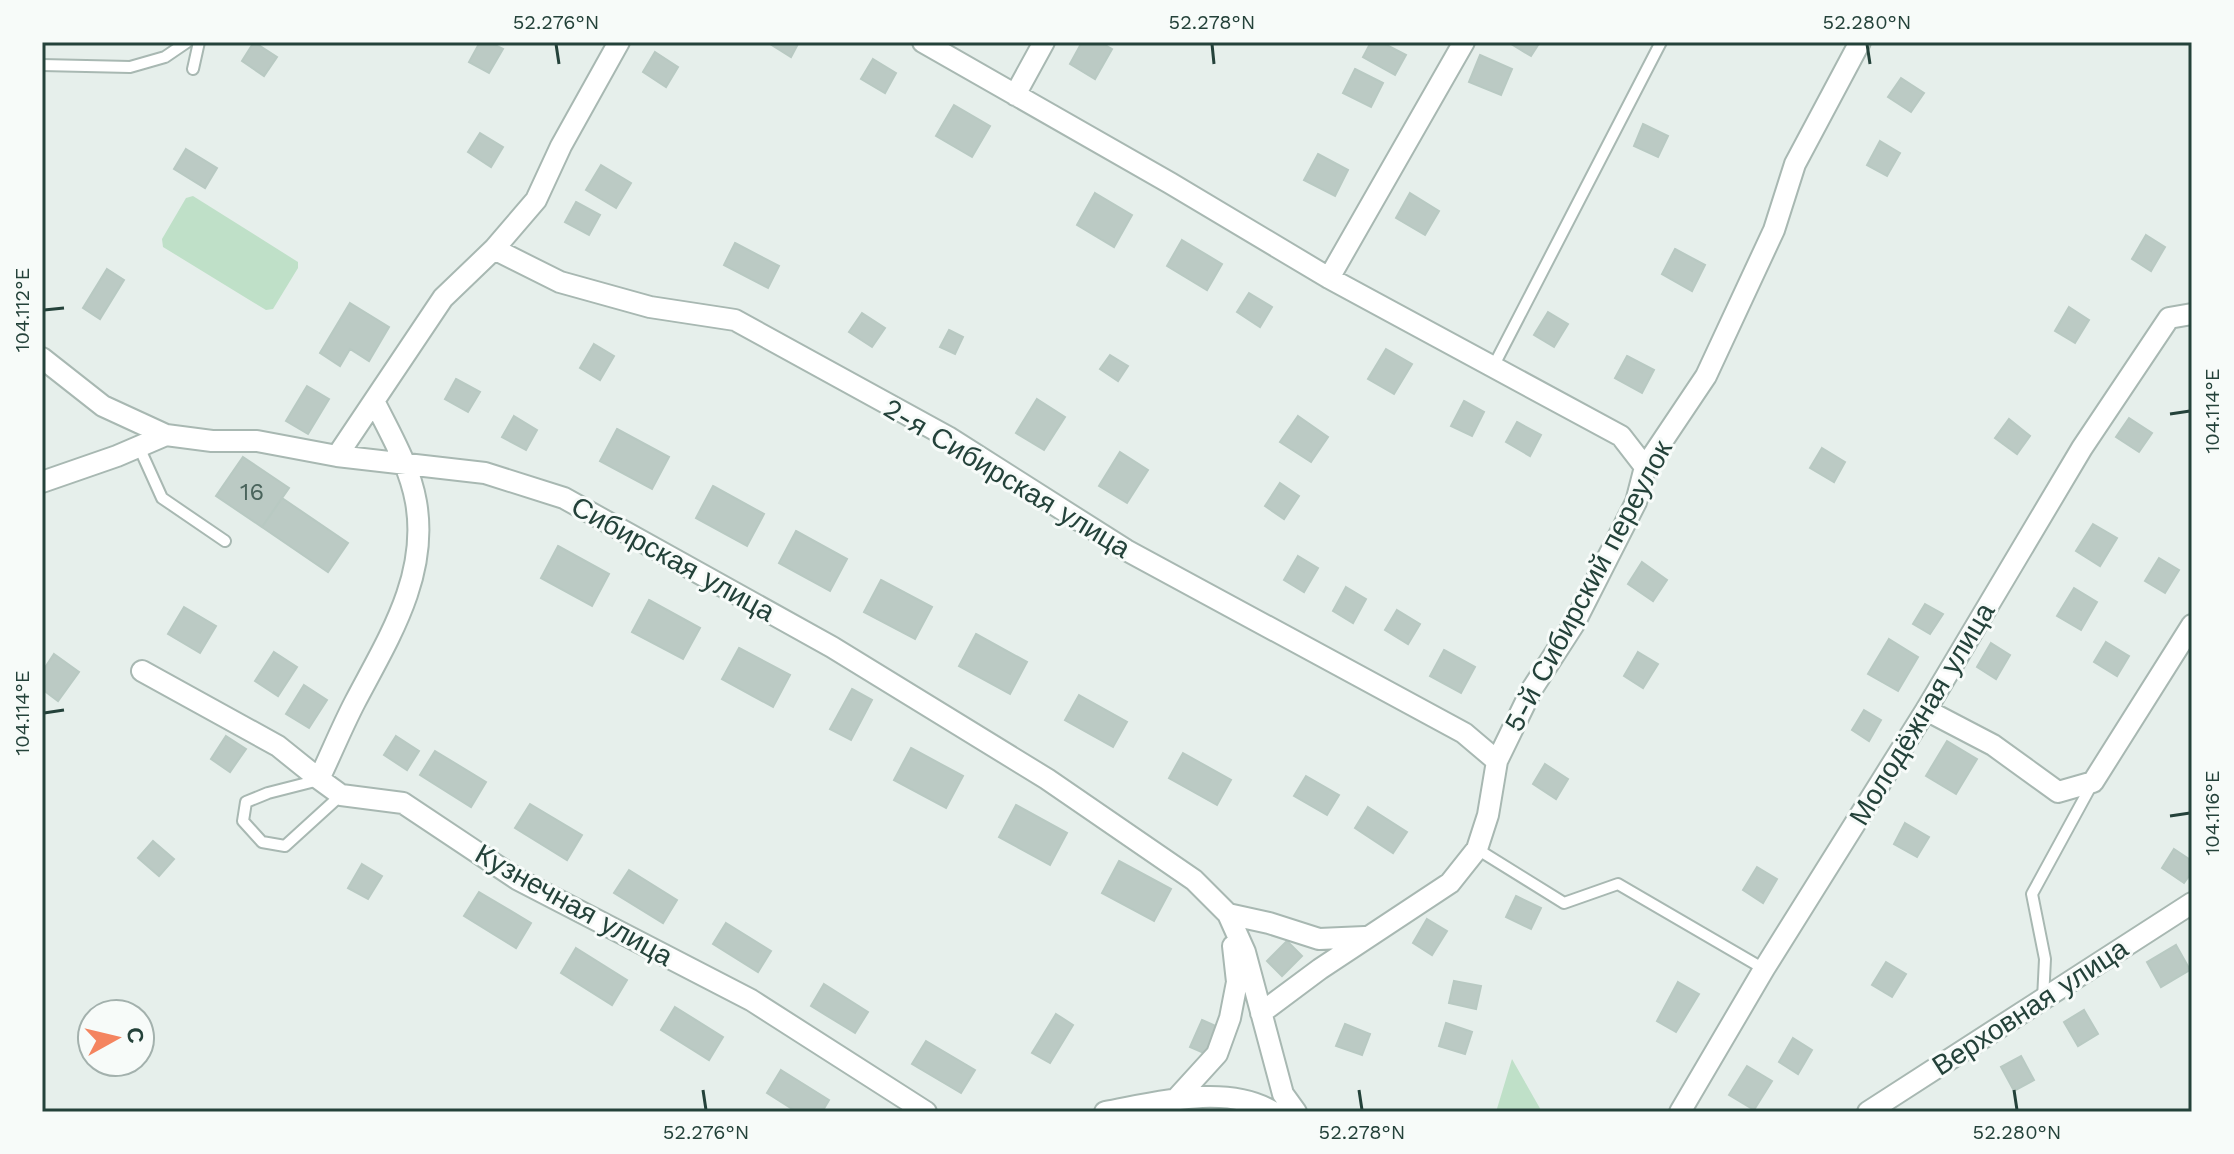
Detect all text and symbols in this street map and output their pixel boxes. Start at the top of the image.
text: 52.276°N [513,10,599,34]
text: 52.278°N [1169,10,1255,34]
text: 52.280°N [1823,10,1911,34]
text: 104.112°E [10,268,34,352]
text: 104.114°E [2200,369,2224,453]
street label: 2-я Сибирская улица [878,391,1137,565]
street label: 5-й Сибирский переулок [1497,434,1679,737]
house number: 16 [240,478,264,506]
street label: Сибирская улица [566,489,781,629]
street label: Молодёжная улица [1843,596,2002,831]
text: 104.114°E [10,671,34,755]
text: 104.116°E [2200,771,2224,855]
street label: Кузнечная улица [470,837,679,973]
street label: Верховная улица [1926,931,2134,1082]
north arrow [76,998,156,1078]
text: С [122,1026,149,1045]
text: 52.276°N [663,1120,749,1144]
text: 52.278°N [1319,1120,1405,1144]
text: 52.280°N [1973,1120,2061,1144]

